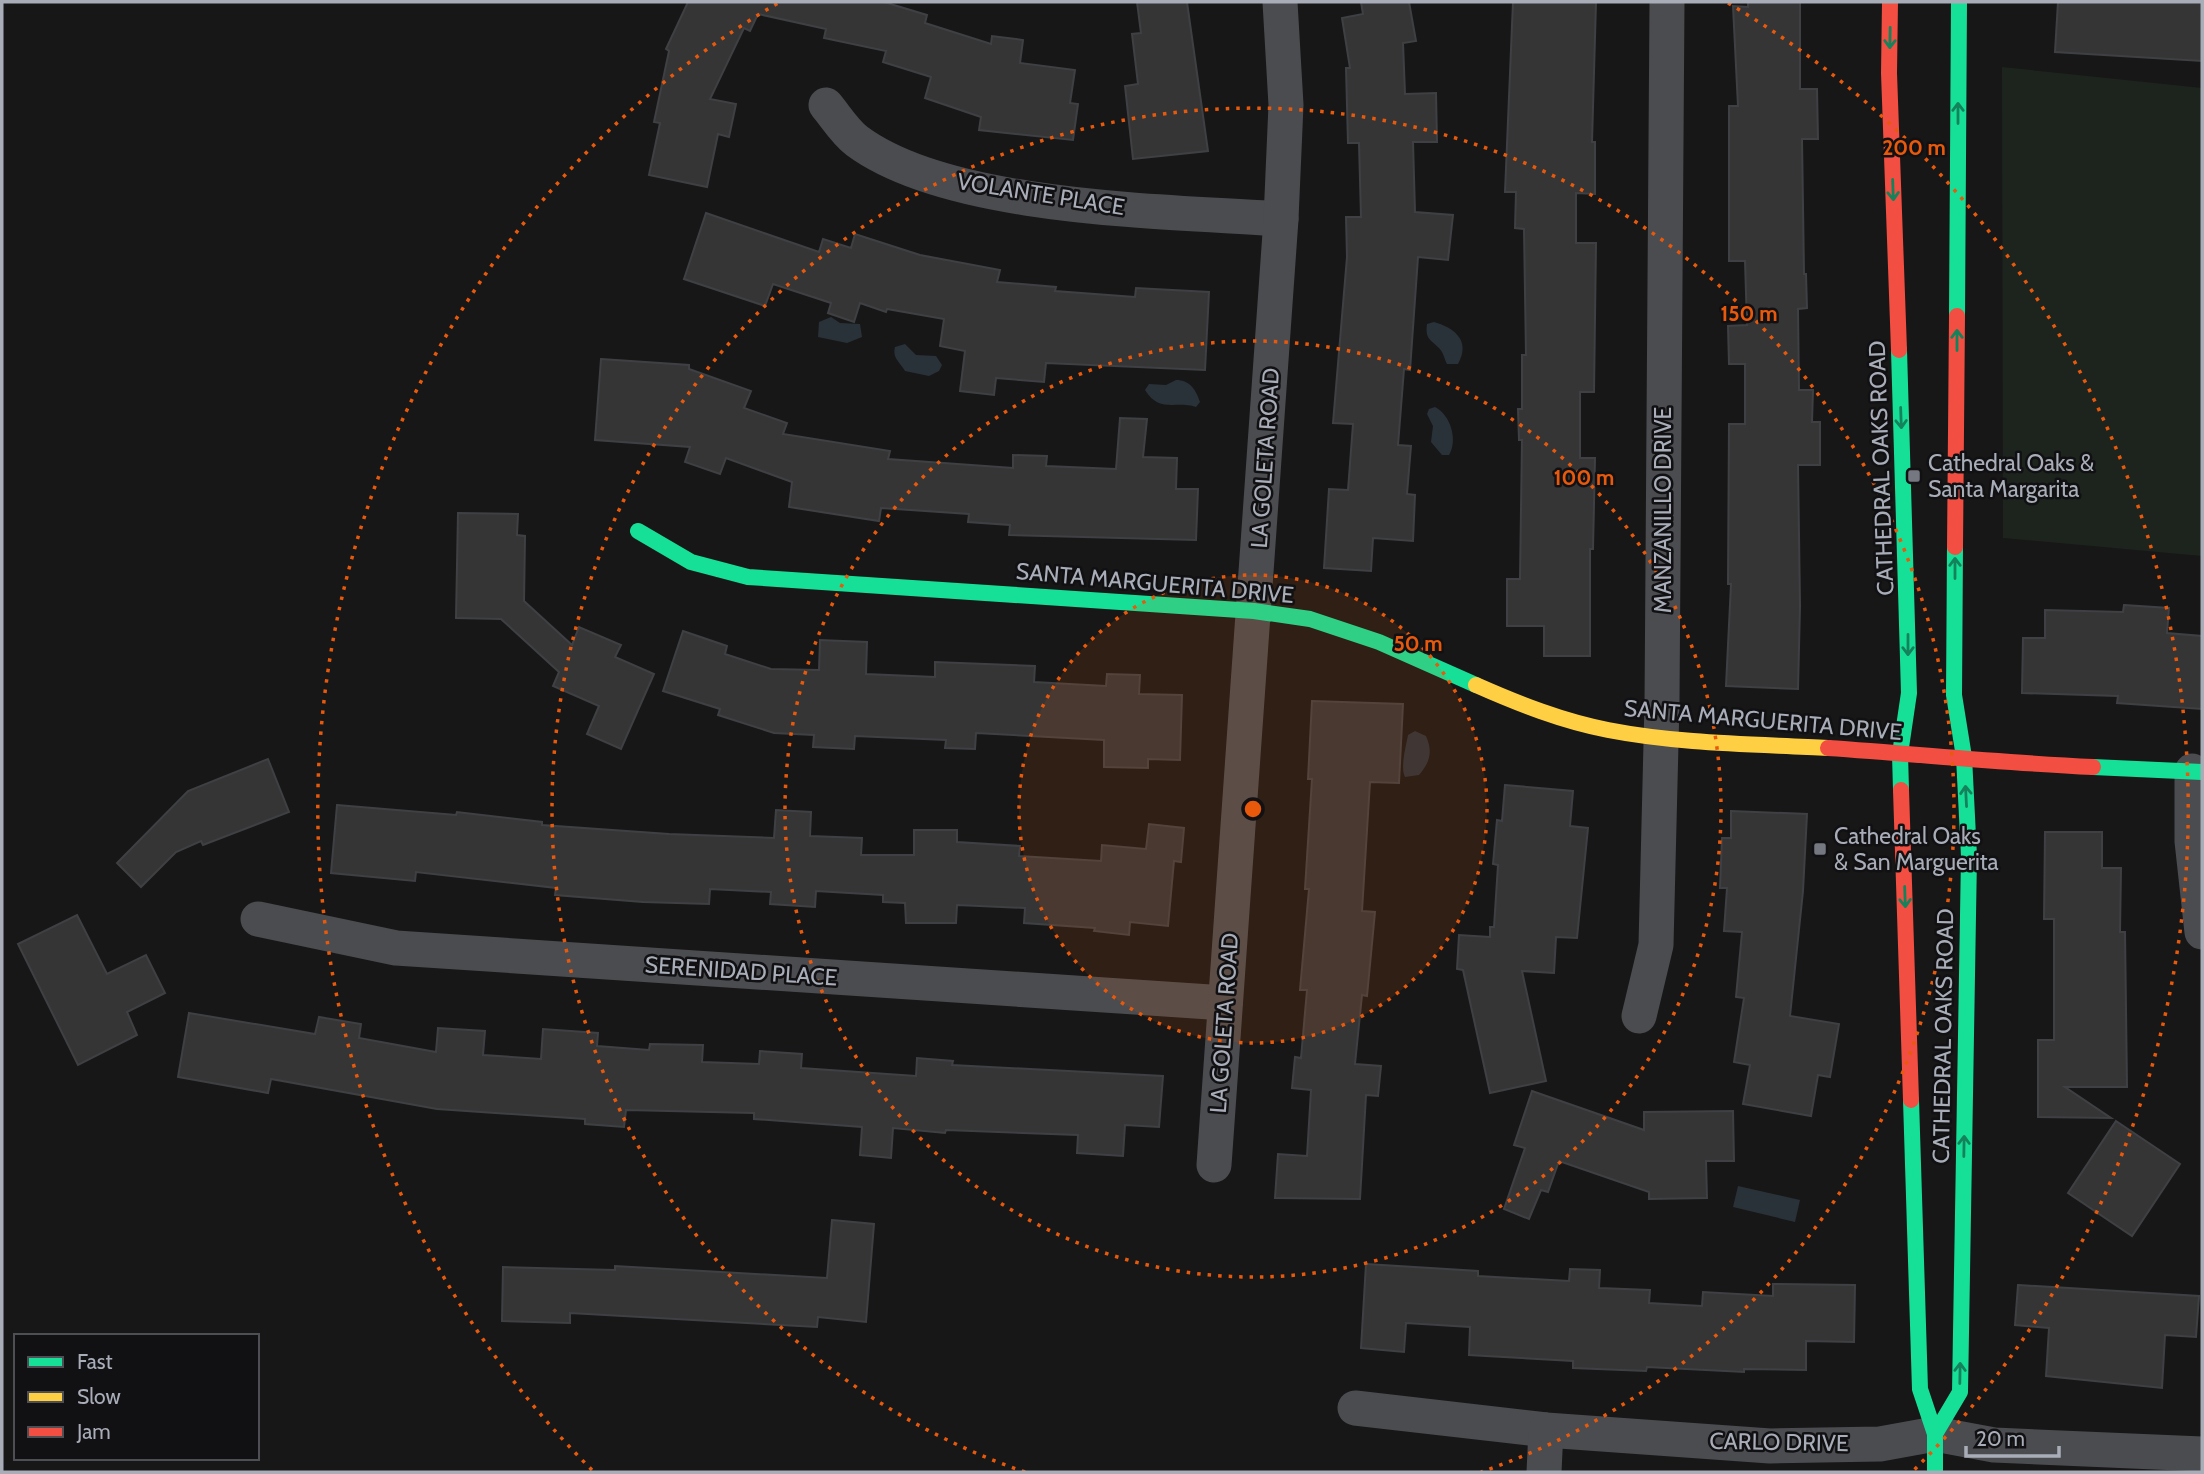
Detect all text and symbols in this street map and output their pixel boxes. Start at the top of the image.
one-way arrow [1883,26,1896,49]
one-way arrow [1951,101,1965,124]
text: 200 m [1882,135,1946,160]
street label: VOLANTE PLACE [955,167,1127,221]
one-way arrow [1887,179,1900,202]
text: 150 m [1721,301,1777,326]
one-way arrow [1950,329,1963,352]
street label: CATHEDRAL OAKS ROAD [1863,340,1899,596]
street label: LA GOLETA ROAD [1245,367,1285,549]
one-way arrow [1895,406,1908,429]
street label: MANZANILLO DRIVE [1649,407,1677,613]
place label: Cathedral Oaks & Santa Margarita [1928,449,2094,503]
text: 100 m [1554,465,1614,490]
marker: Cathedral Oaks & Santa Margarita [1906,468,1922,484]
one-way arrow [1948,556,1962,579]
street label: SANTA MARGUERITA DRIVE [1015,557,1295,609]
text: 50 m [1393,631,1443,656]
one-way arrow [1902,633,1915,656]
street label: SANTA MARGUERITA DRIVE [1623,694,1903,746]
one-way arrow [1960,784,1973,807]
centre of rings [1241,797,1265,821]
place label: Cathedral Oaks & San Marguerita [1834,822,1999,876]
marker: Cathedral Oaks & San Marguerita [1812,841,1828,857]
one-way arrow [1898,885,1911,908]
street label: CATHEDRAL OAKS ROAD [1927,908,1959,1164]
street label: LA GOLETA ROAD [1204,932,1244,1114]
street label: SERENIDAD PLACE [644,950,838,992]
one-way arrow [1957,1134,1971,1157]
legend [14,1334,259,1460]
text: Fast [77,1349,113,1374]
one-way arrow [1954,1362,1967,1385]
text: Slow [77,1384,121,1409]
scale bar [1966,1414,2059,1458]
text: Jam [76,1419,111,1444]
text: 20 m [1976,1426,2025,1451]
street label: CARLO DRIVE [1709,1427,1849,1457]

